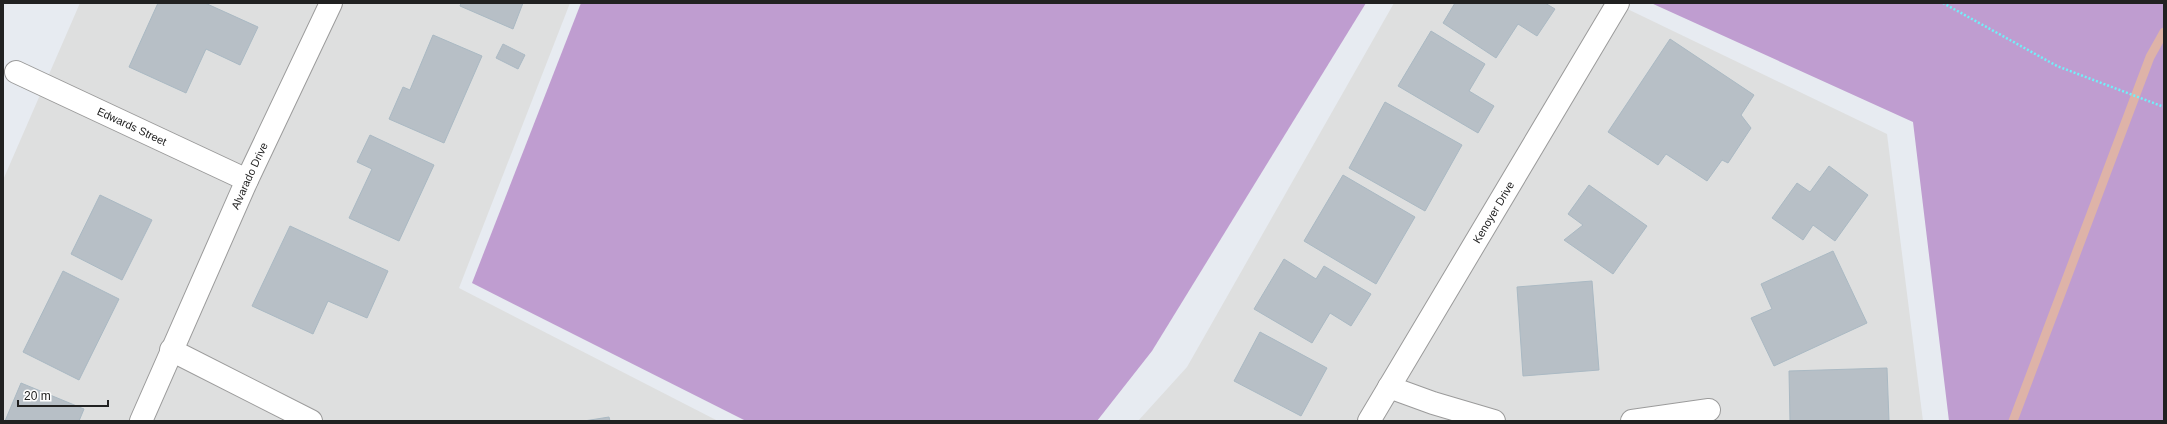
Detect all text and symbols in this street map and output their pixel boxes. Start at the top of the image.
street label: Edwards Street [95,105,169,148]
street label: Alvarado Drive [229,141,270,211]
street label: Kenoyer Drive [1470,179,1516,245]
scale bar [18,382,108,408]
text: 20 m [24,389,51,403]

